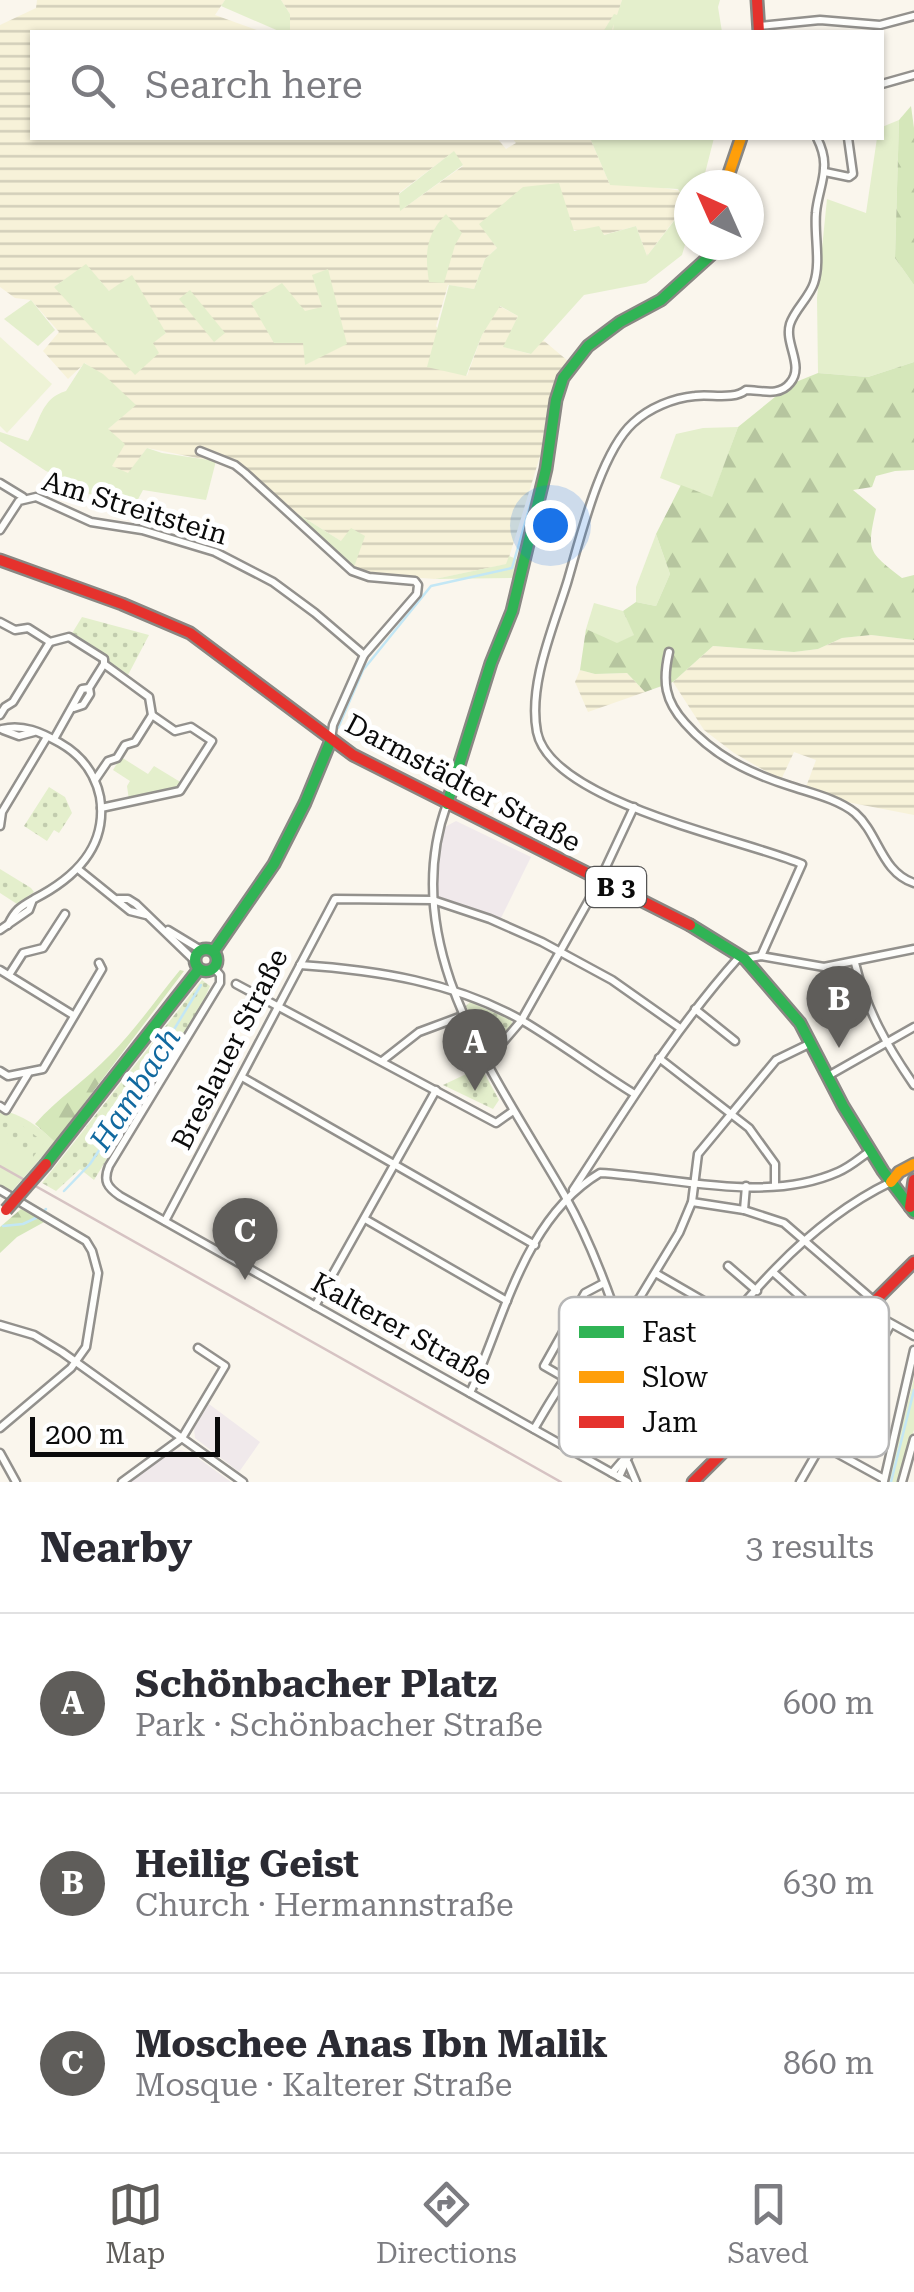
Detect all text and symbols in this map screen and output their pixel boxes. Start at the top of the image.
search box [30,30,884,140]
icon: search [65,58,120,113]
text: Search here [145,63,363,107]
north arrow [674,170,764,260]
street label: Am Streitstein [38,464,232,552]
your location [525,500,576,551]
street label: Darmstädter Straße [340,707,586,859]
road number: B 3 [586,867,646,907]
street label: Breslauer Straße [165,943,295,1155]
pin: B [806,966,872,1048]
pin: A [442,1008,508,1091]
water label: Hambach [82,1021,187,1158]
pin: C [212,1198,278,1280]
street label: Kalterer Straße [306,1266,498,1392]
legend [559,1297,889,1457]
text: Fast [642,1316,696,1349]
text: Slow [642,1361,709,1394]
text: Jam [642,1406,698,1439]
scale bar [30,1412,220,1456]
text: 200 m [45,1418,125,1451]
text: Nearby [40,1523,192,1572]
text: 3 results [746,1528,874,1566]
text: Schönbacher Platz [135,1662,497,1706]
text: A [61,1684,84,1722]
text: 600 m [783,1684,874,1722]
text: Park · Schönbacher Straße [135,1706,543,1744]
text: Heilig Geist [135,1842,359,1886]
text: B [61,1864,84,1902]
text: 630 m [783,1864,874,1902]
text: Church · Hermannstraße [135,1886,514,1924]
text: Moschee Anas Ibn Malik [135,2022,608,2066]
text: C [61,2044,84,2082]
text: 860 m [783,2044,874,2082]
text: Mosque · Kalterer Straße [135,2066,512,2104]
tab: Map [105,2177,165,2270]
tab: Directions [376,2177,517,2270]
tab: Saved [727,2177,809,2270]

